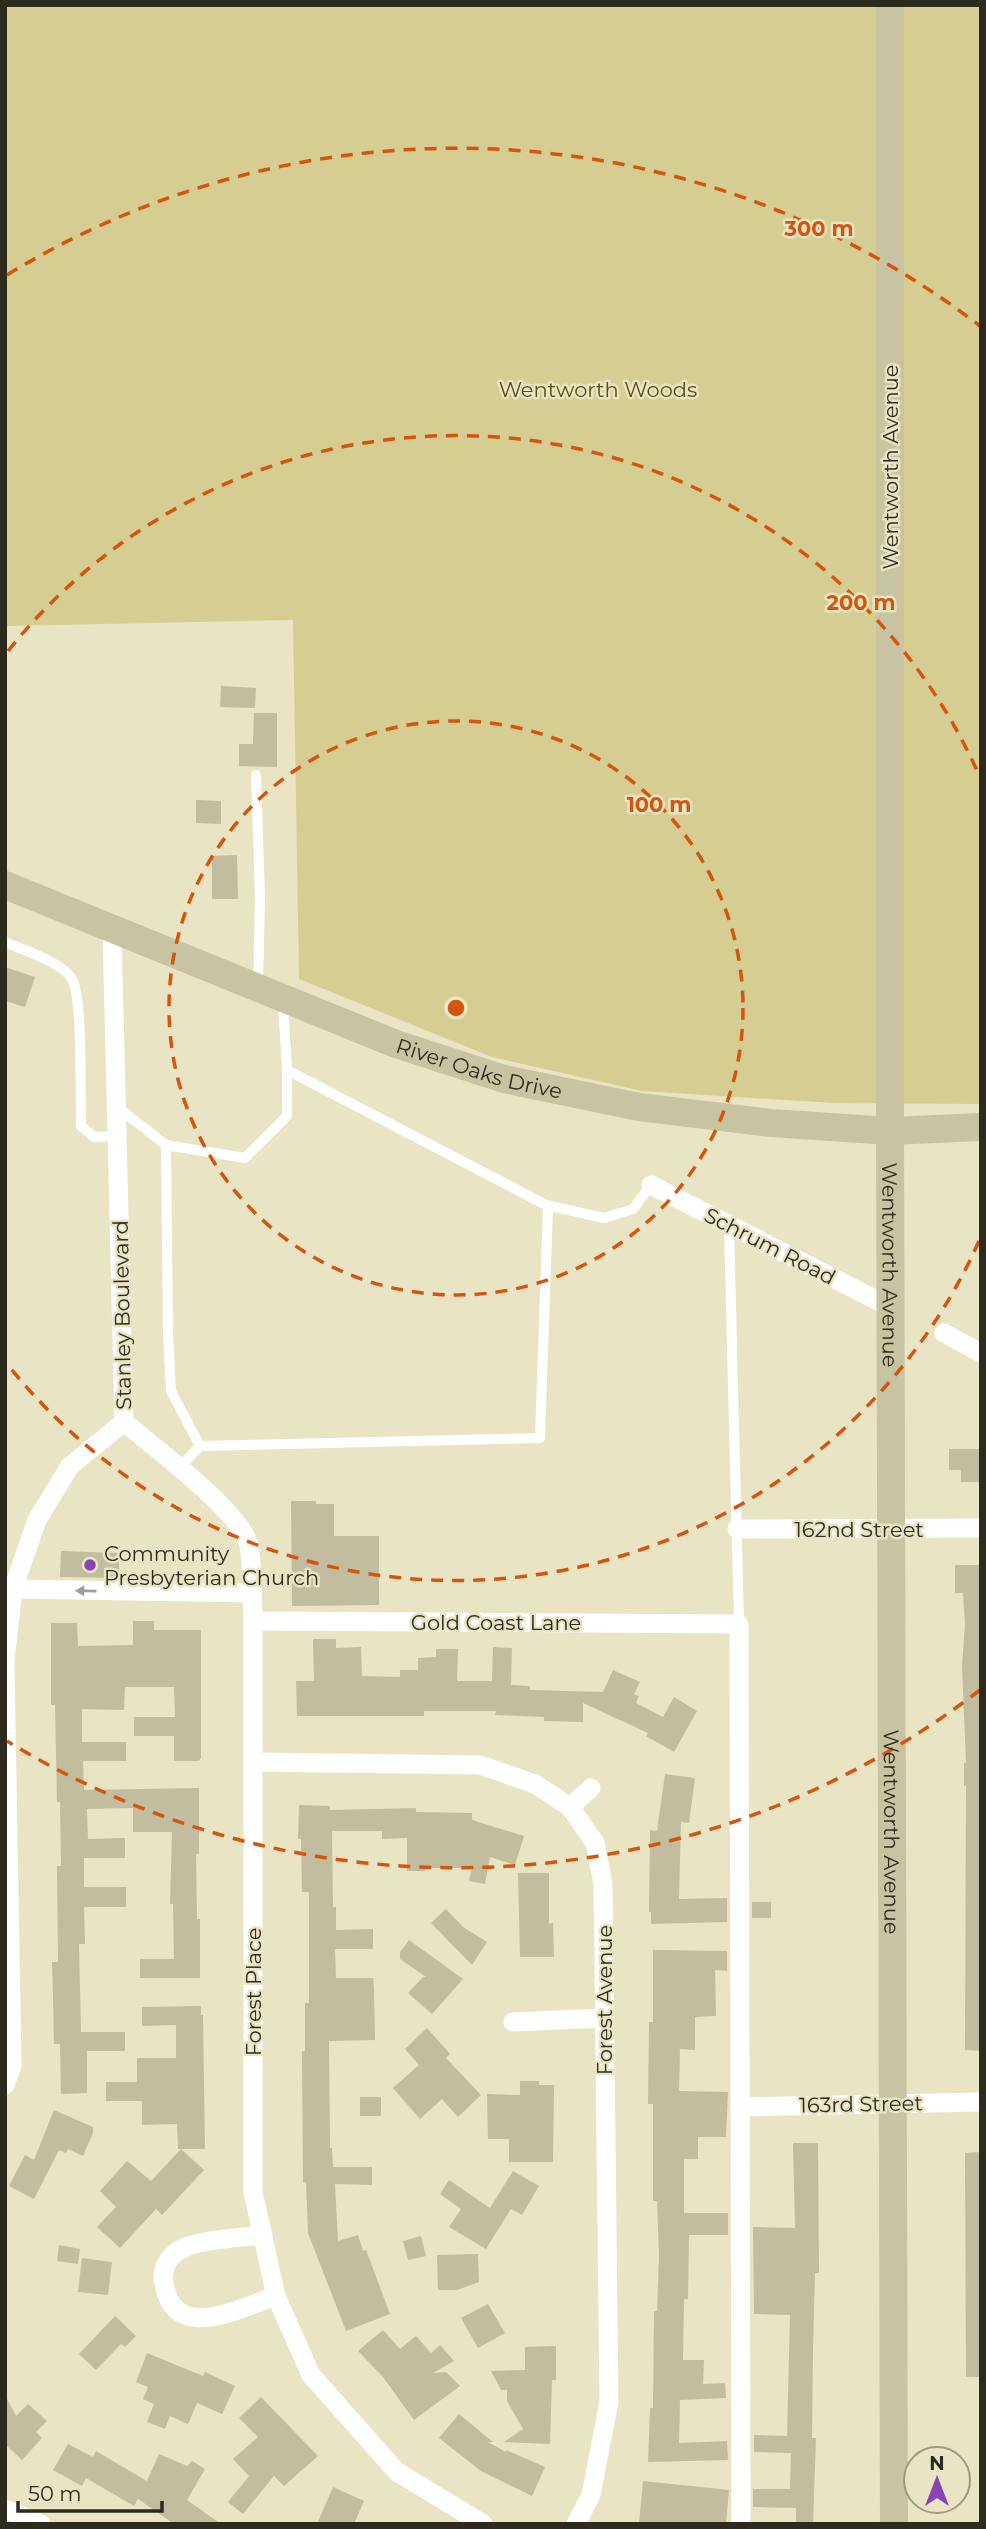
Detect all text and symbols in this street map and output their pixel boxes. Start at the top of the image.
text: 300 m [784,216,853,241]
street label: Wentworth Avenue [878,365,903,569]
park label: Wentworth Woods [499,377,697,402]
text: 200 m [827,590,895,615]
text: 100 m [627,792,691,817]
centre of rings [444,996,468,1020]
street label: River Oaks Drive [393,1032,564,1103]
street label: Wentworth Avenue [878,1162,903,1368]
street label: Schrum Road [700,1202,840,1290]
street label: Stanley Boulevard [108,1220,136,1410]
street label: 162nd Street [794,1517,924,1542]
place label: Community Presbyterian Church [104,1541,319,1590]
marker: Community Presbyterian Church [82,1557,98,1573]
one-way arrow [74,1585,96,1596]
street label: Gold Coast Lane [411,1610,581,1635]
street label: Wentworth Avenue [879,1729,905,1935]
street label: Forest Avenue [592,1925,617,2075]
street label: Forest Place [241,1928,266,2056]
street label: 163rd Street [799,2090,923,2118]
north arrow [902,2445,972,2515]
text: N [929,2452,945,2475]
scale bar [18,2470,161,2514]
text: 50 m [28,2481,82,2506]

